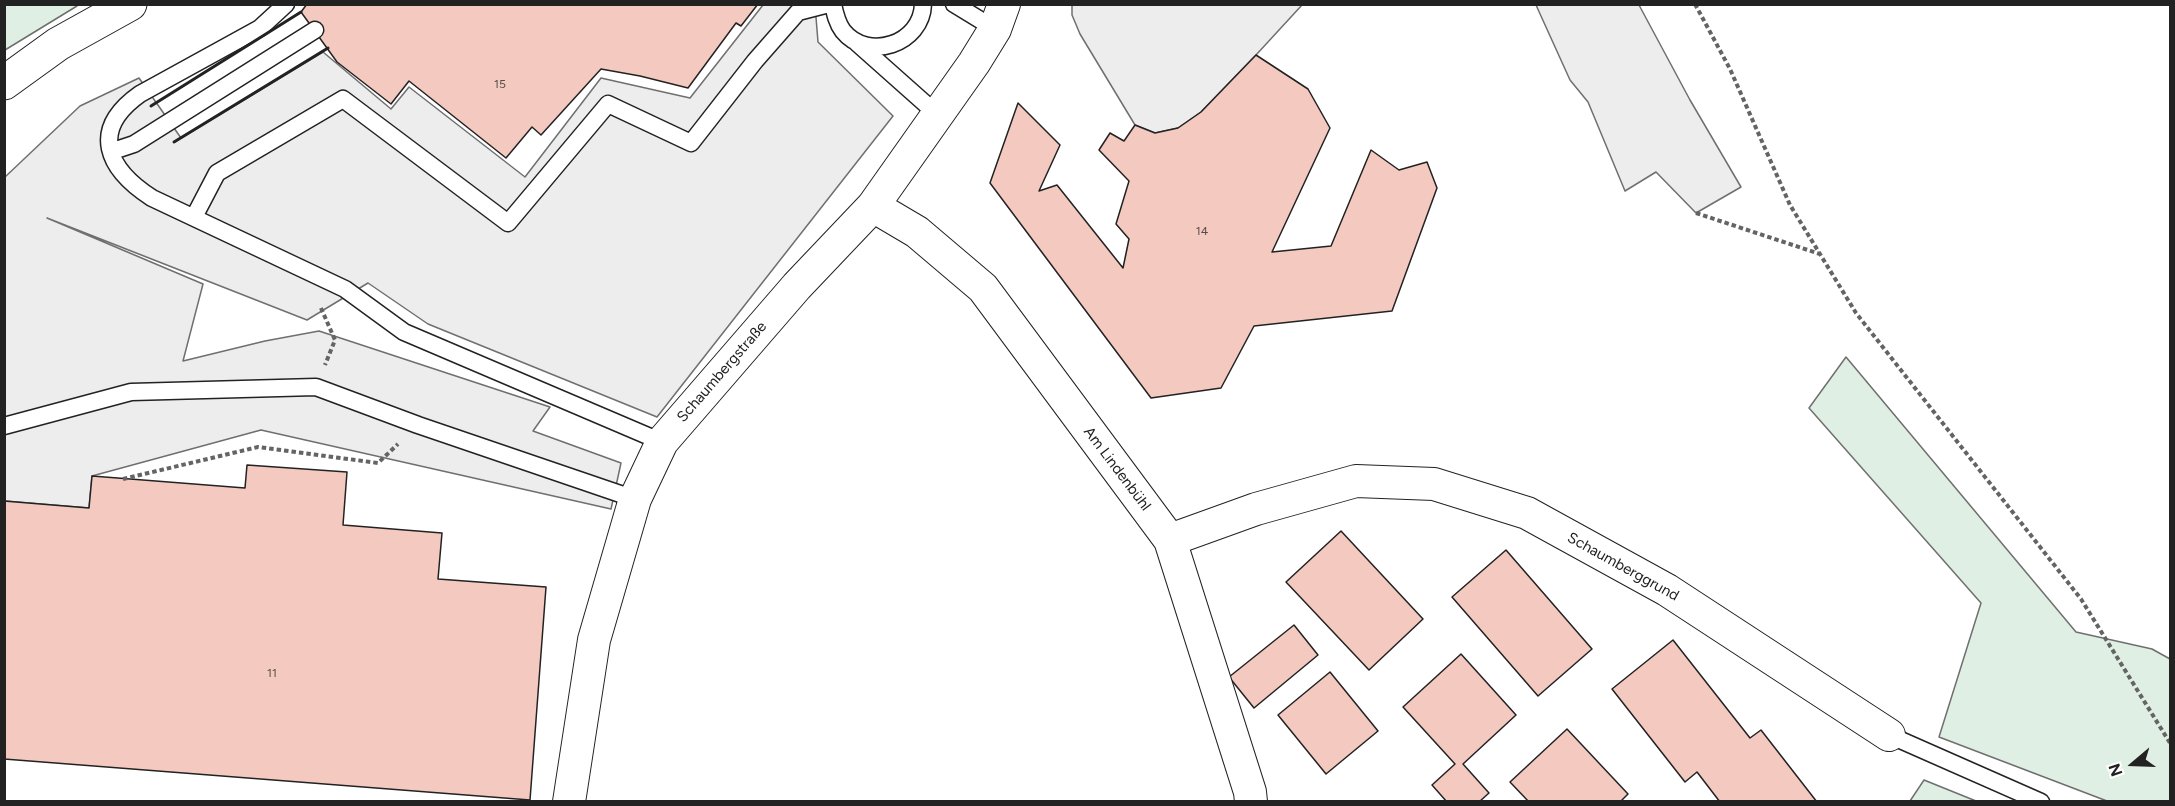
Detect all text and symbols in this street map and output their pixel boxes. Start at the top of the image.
house number: 15 [494,77,506,91]
house number: 14 [1196,224,1208,238]
street label: Schaumbergstraße [673,318,771,426]
street label: Am Lindenbühl [1080,423,1154,515]
street label: Schaumberggrund [1564,529,1682,605]
house number: 11 [267,666,277,680]
north arrow [2103,734,2163,794]
text: N [2105,761,2127,779]

